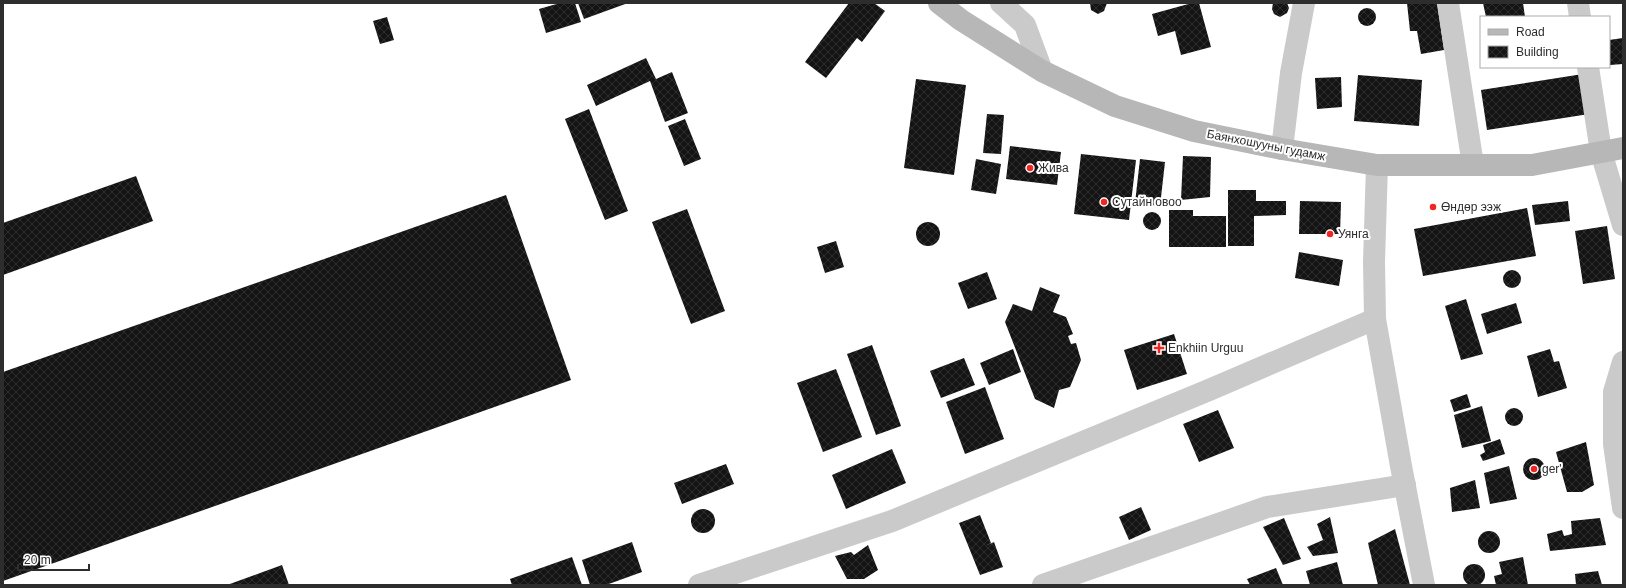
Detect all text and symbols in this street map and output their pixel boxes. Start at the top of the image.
legend [1480,16,1610,68]
text: Road [1516,25,1545,39]
text: Building [1516,45,1559,59]
street label: Баянхошууны гудамж [1206,127,1326,163]
place label: Жива [1038,161,1069,175]
marker: Жива [1025,163,1035,173]
place label: Сутайн овоо [1112,195,1182,209]
marker: Сутайн овоо [1099,197,1109,207]
place label: Өндөр ээж [1441,200,1501,214]
marker: Өндөр ээж [1428,202,1438,212]
place label: Уянга [1338,227,1369,241]
marker: Уянга [1325,229,1335,239]
place label: Enkhiin Urguu [1168,341,1243,355]
marker: Enkhiin Urguu [1153,342,1165,354]
place label: ger' [1542,462,1562,476]
marker: ger' [1529,464,1539,474]
scale bar [18,546,89,572]
text: 20 m [24,553,51,567]

